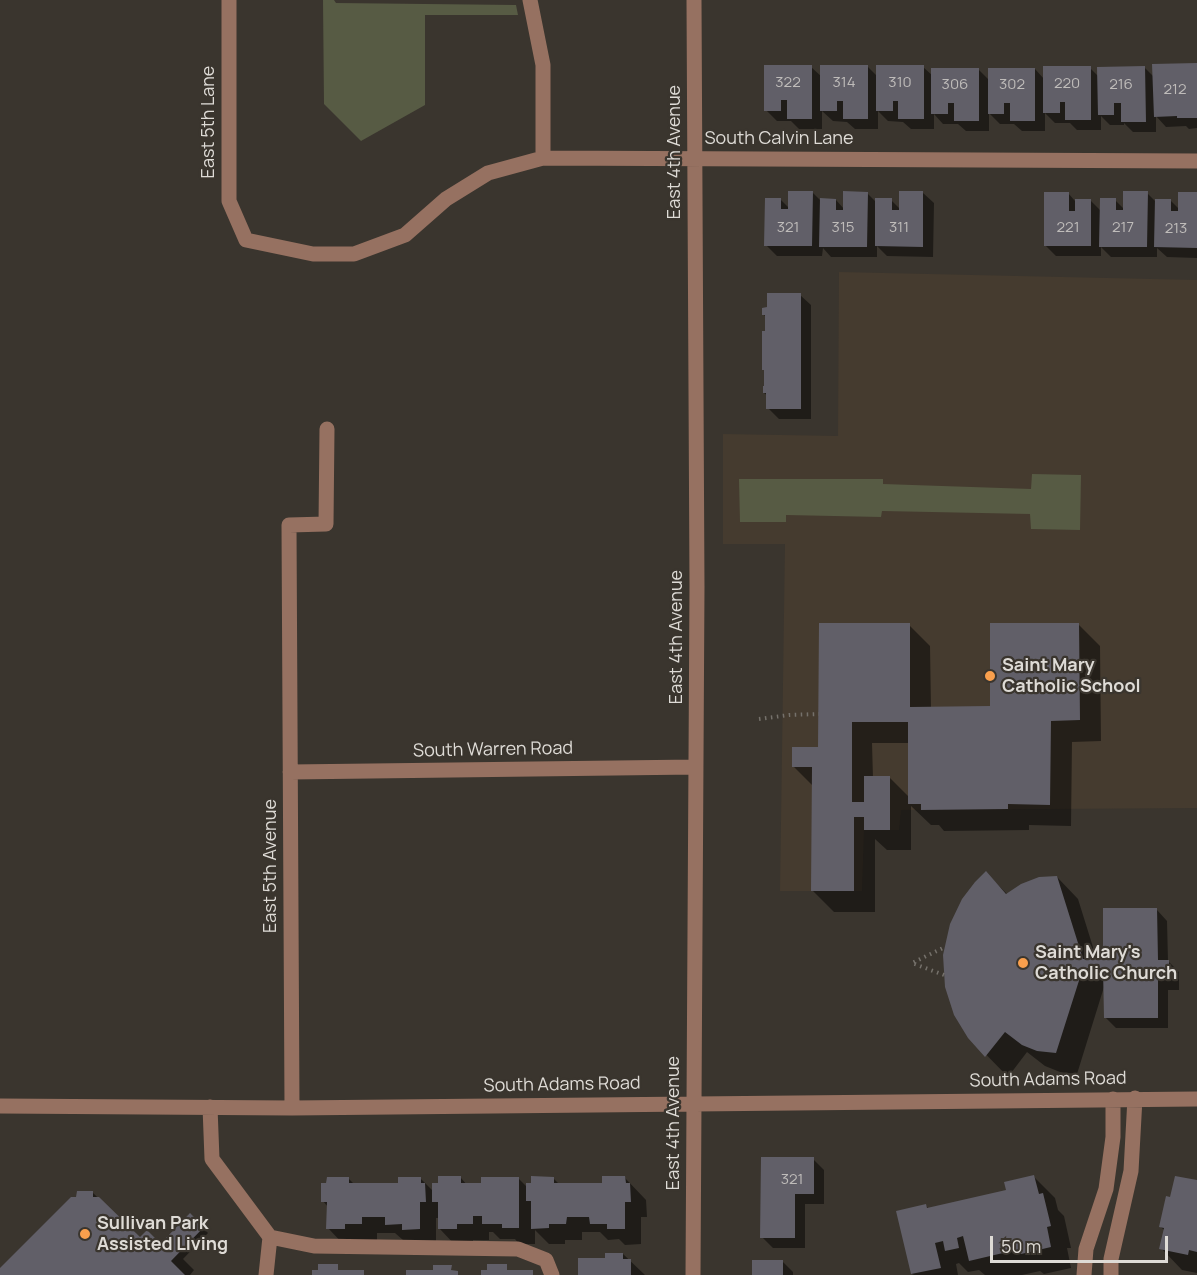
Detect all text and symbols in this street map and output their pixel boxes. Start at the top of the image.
street label: East 5th Lane [198,66,220,178]
house number: 322 [775,74,801,92]
house number: 314 [833,74,855,92]
house number: 310 [888,74,912,92]
house number: 220 [1054,75,1080,93]
house number: 306 [942,76,968,94]
house number: 302 [999,76,1025,94]
house number: 216 [1109,76,1133,94]
house number: 212 [1164,81,1186,99]
street label: East 4th Avenue [664,85,686,219]
street label: South Calvin Lane [705,128,853,150]
house number: 321 [777,219,799,237]
house number: 315 [832,219,854,237]
house number: 311 [889,219,909,237]
house number: 221 [1057,219,1079,237]
house number: 217 [1112,219,1134,237]
house number: 213 [1165,220,1187,238]
street label: East 4th Avenue [666,570,688,704]
place label: Saint Mary Catholic School [1002,655,1141,698]
marker: Saint Mary Catholic School [983,669,997,683]
street label: South Warren Road [413,738,573,762]
street label: East 5th Avenue [260,799,282,933]
place label: Saint Mary's Catholic Church [1035,942,1177,984]
marker: Saint Mary's Catholic Church [1016,956,1030,970]
street label: East 4th Avenue [663,1056,685,1190]
street label: South Adams Road [969,1068,1127,1092]
street label: South Adams Road [483,1073,641,1097]
house number: 321 [781,1171,803,1189]
place label: Sullivan Park Assisted Living [97,1213,228,1256]
scale bar [993,1224,1172,1262]
marker: Sullivan Park Assisted Living [78,1227,92,1241]
text: 50 m [1001,1234,1041,1258]

